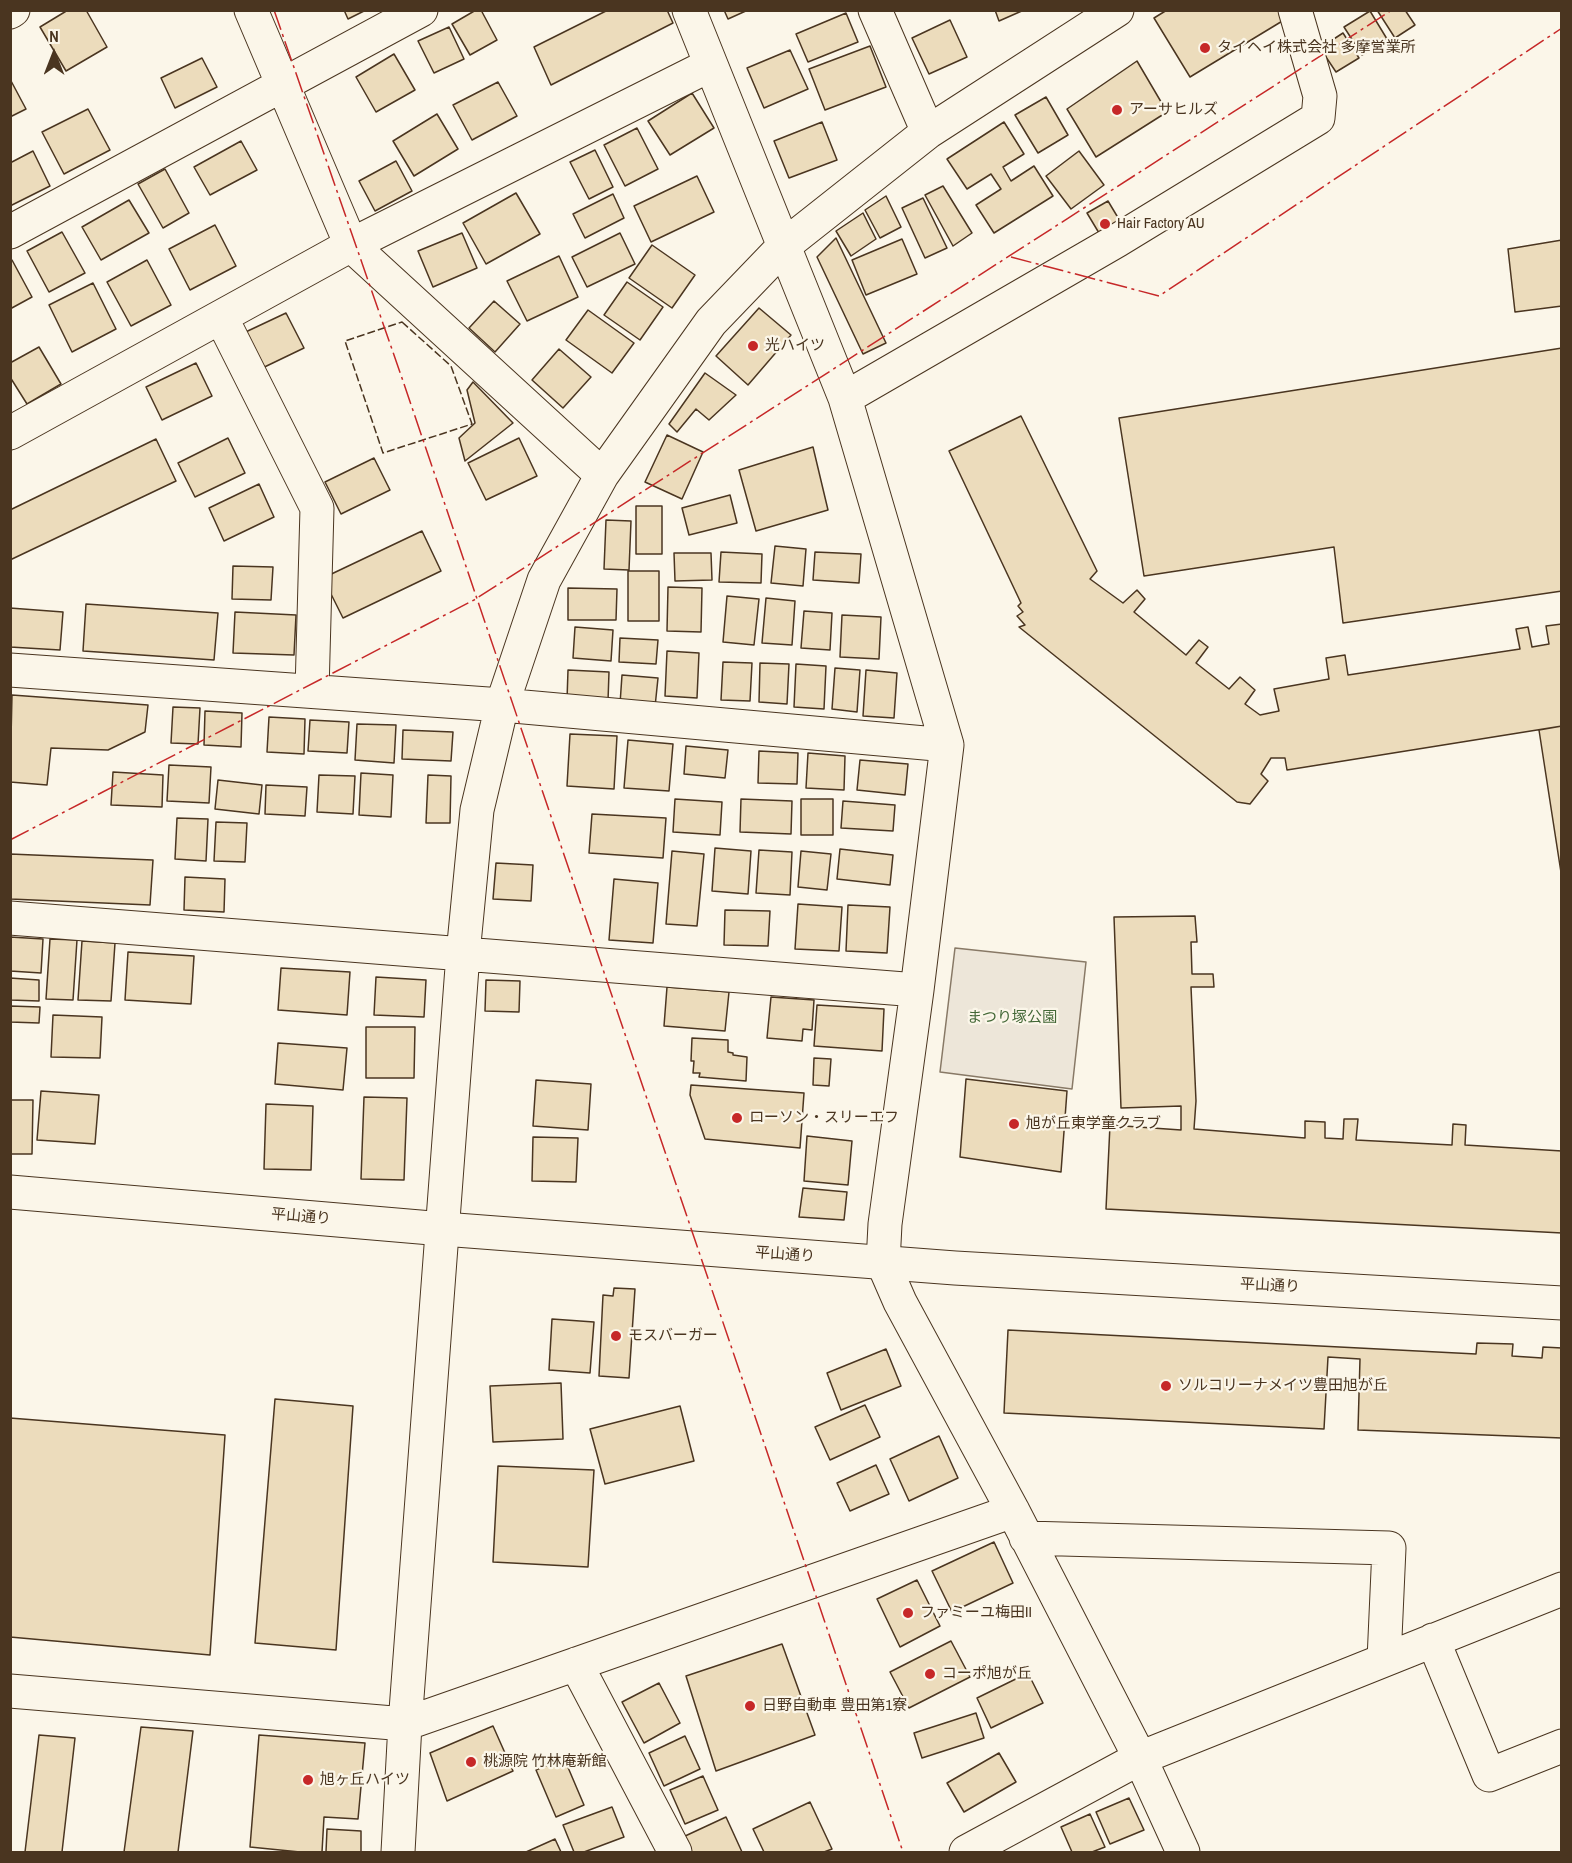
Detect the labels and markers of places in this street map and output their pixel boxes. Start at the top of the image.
place label: タイヘイ株式会社 多摩営業所 [1217,39,1415,57]
marker: タイヘイ株式会社 多摩営業所 [1198,41,1212,55]
place label: アーサヒルズ [1129,101,1218,119]
marker: アーサヒルズ [1110,103,1124,117]
place label: Hair Factory AU [1117,215,1205,233]
marker: Hair Factory AU [1098,217,1112,231]
place label: 光ハイツ [765,337,825,355]
marker: 光ハイツ [746,339,760,353]
place label: ローソン・スリーエフ [749,1109,899,1127]
marker: ローソン・スリーエフ [730,1111,744,1125]
place label: 旭が丘東学童クラブ [1026,1115,1161,1133]
marker: 旭が丘東学童クラブ [1007,1117,1021,1131]
place label: モスバーガー [628,1327,718,1345]
marker: モスバーガー [609,1329,623,1343]
place label: ソルコリーナメイツ豊田旭が丘 [1178,1377,1388,1395]
marker: ソルコリーナメイツ豊田旭が丘 [1159,1379,1173,1393]
place label: ファミーユ梅田II [920,1604,1032,1622]
marker: ファミーユ梅田II [901,1606,915,1620]
place label: コーポ旭が丘 [942,1665,1032,1683]
marker: コーポ旭が丘 [923,1667,937,1681]
place label: 日野自動車 豊田第1寮 [762,1697,907,1715]
marker: 日野自動車 豊田第1寮 [743,1699,757,1713]
place label: 桃源院 竹林庵新館 [483,1753,606,1771]
marker: 桃源院 竹林庵新館 [464,1755,478,1769]
place label: 旭ヶ丘ハイツ [320,1771,410,1789]
marker: 旭ヶ丘ハイツ [301,1773,315,1787]

